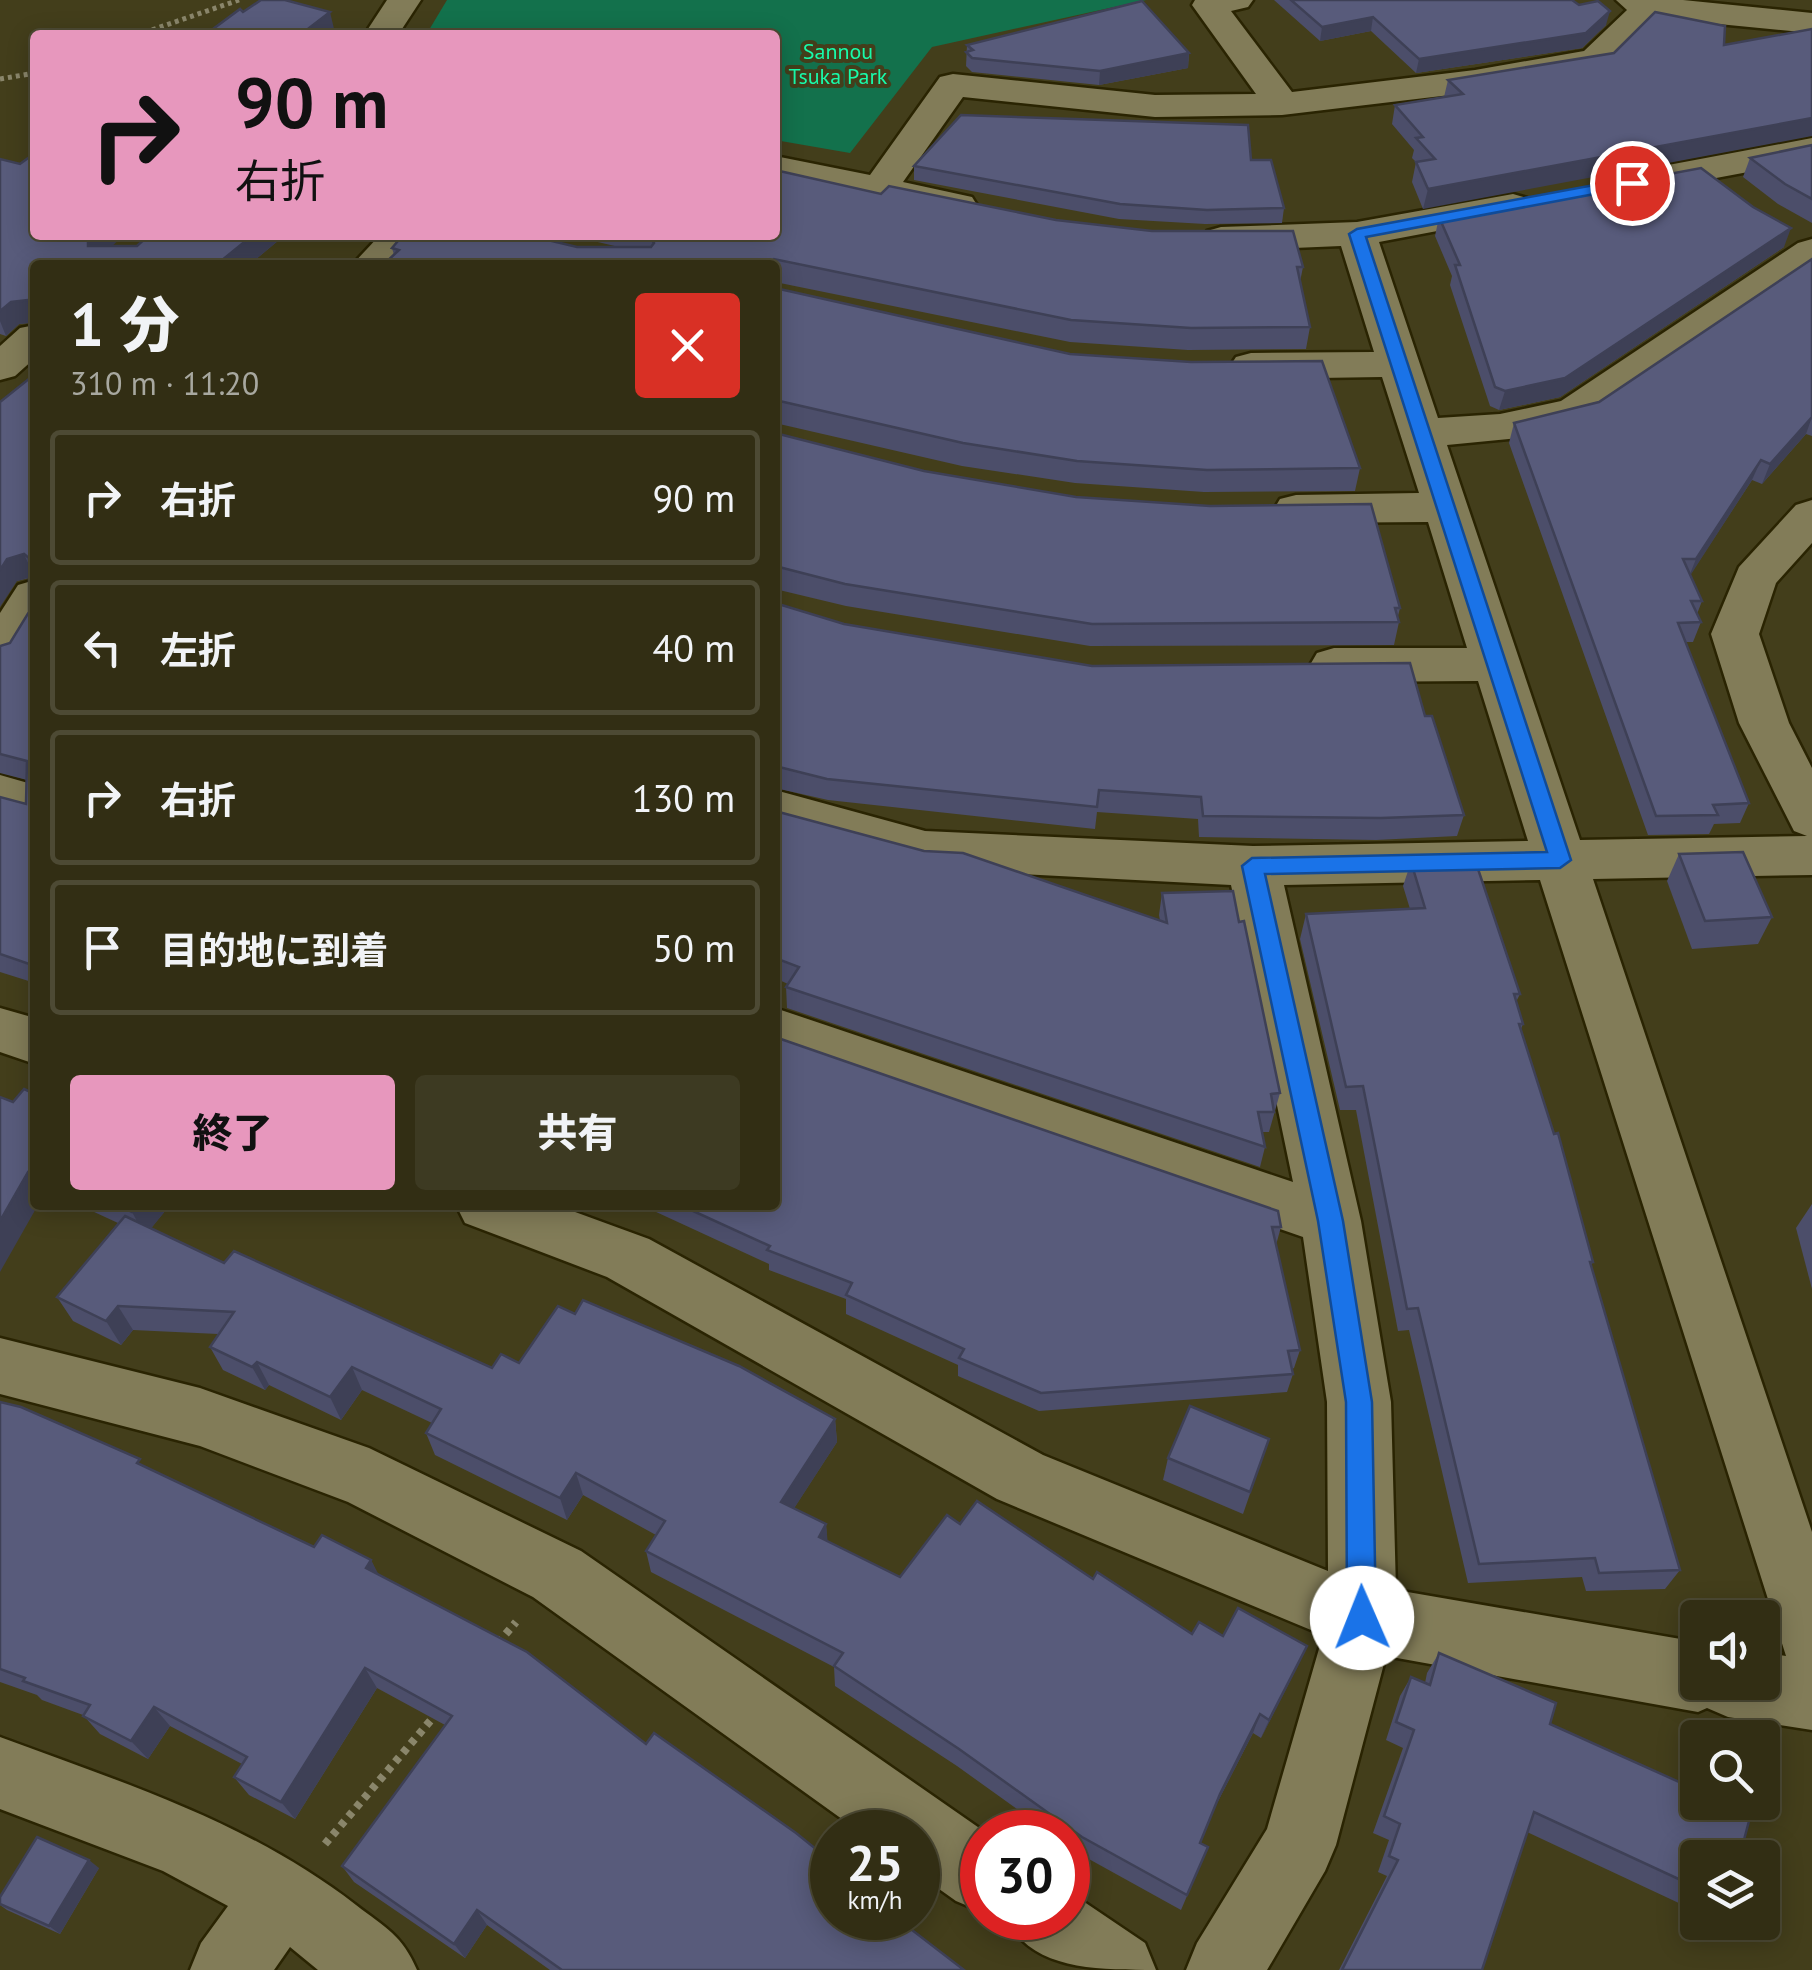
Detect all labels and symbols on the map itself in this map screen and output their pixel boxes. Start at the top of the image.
park label: Sannou Tsuka Park [789,37,888,90]
pin [1590,141,1675,226]
position arrow [1310,1566,1414,1670]
speed limit sign: 30 [960,1810,1090,1940]

